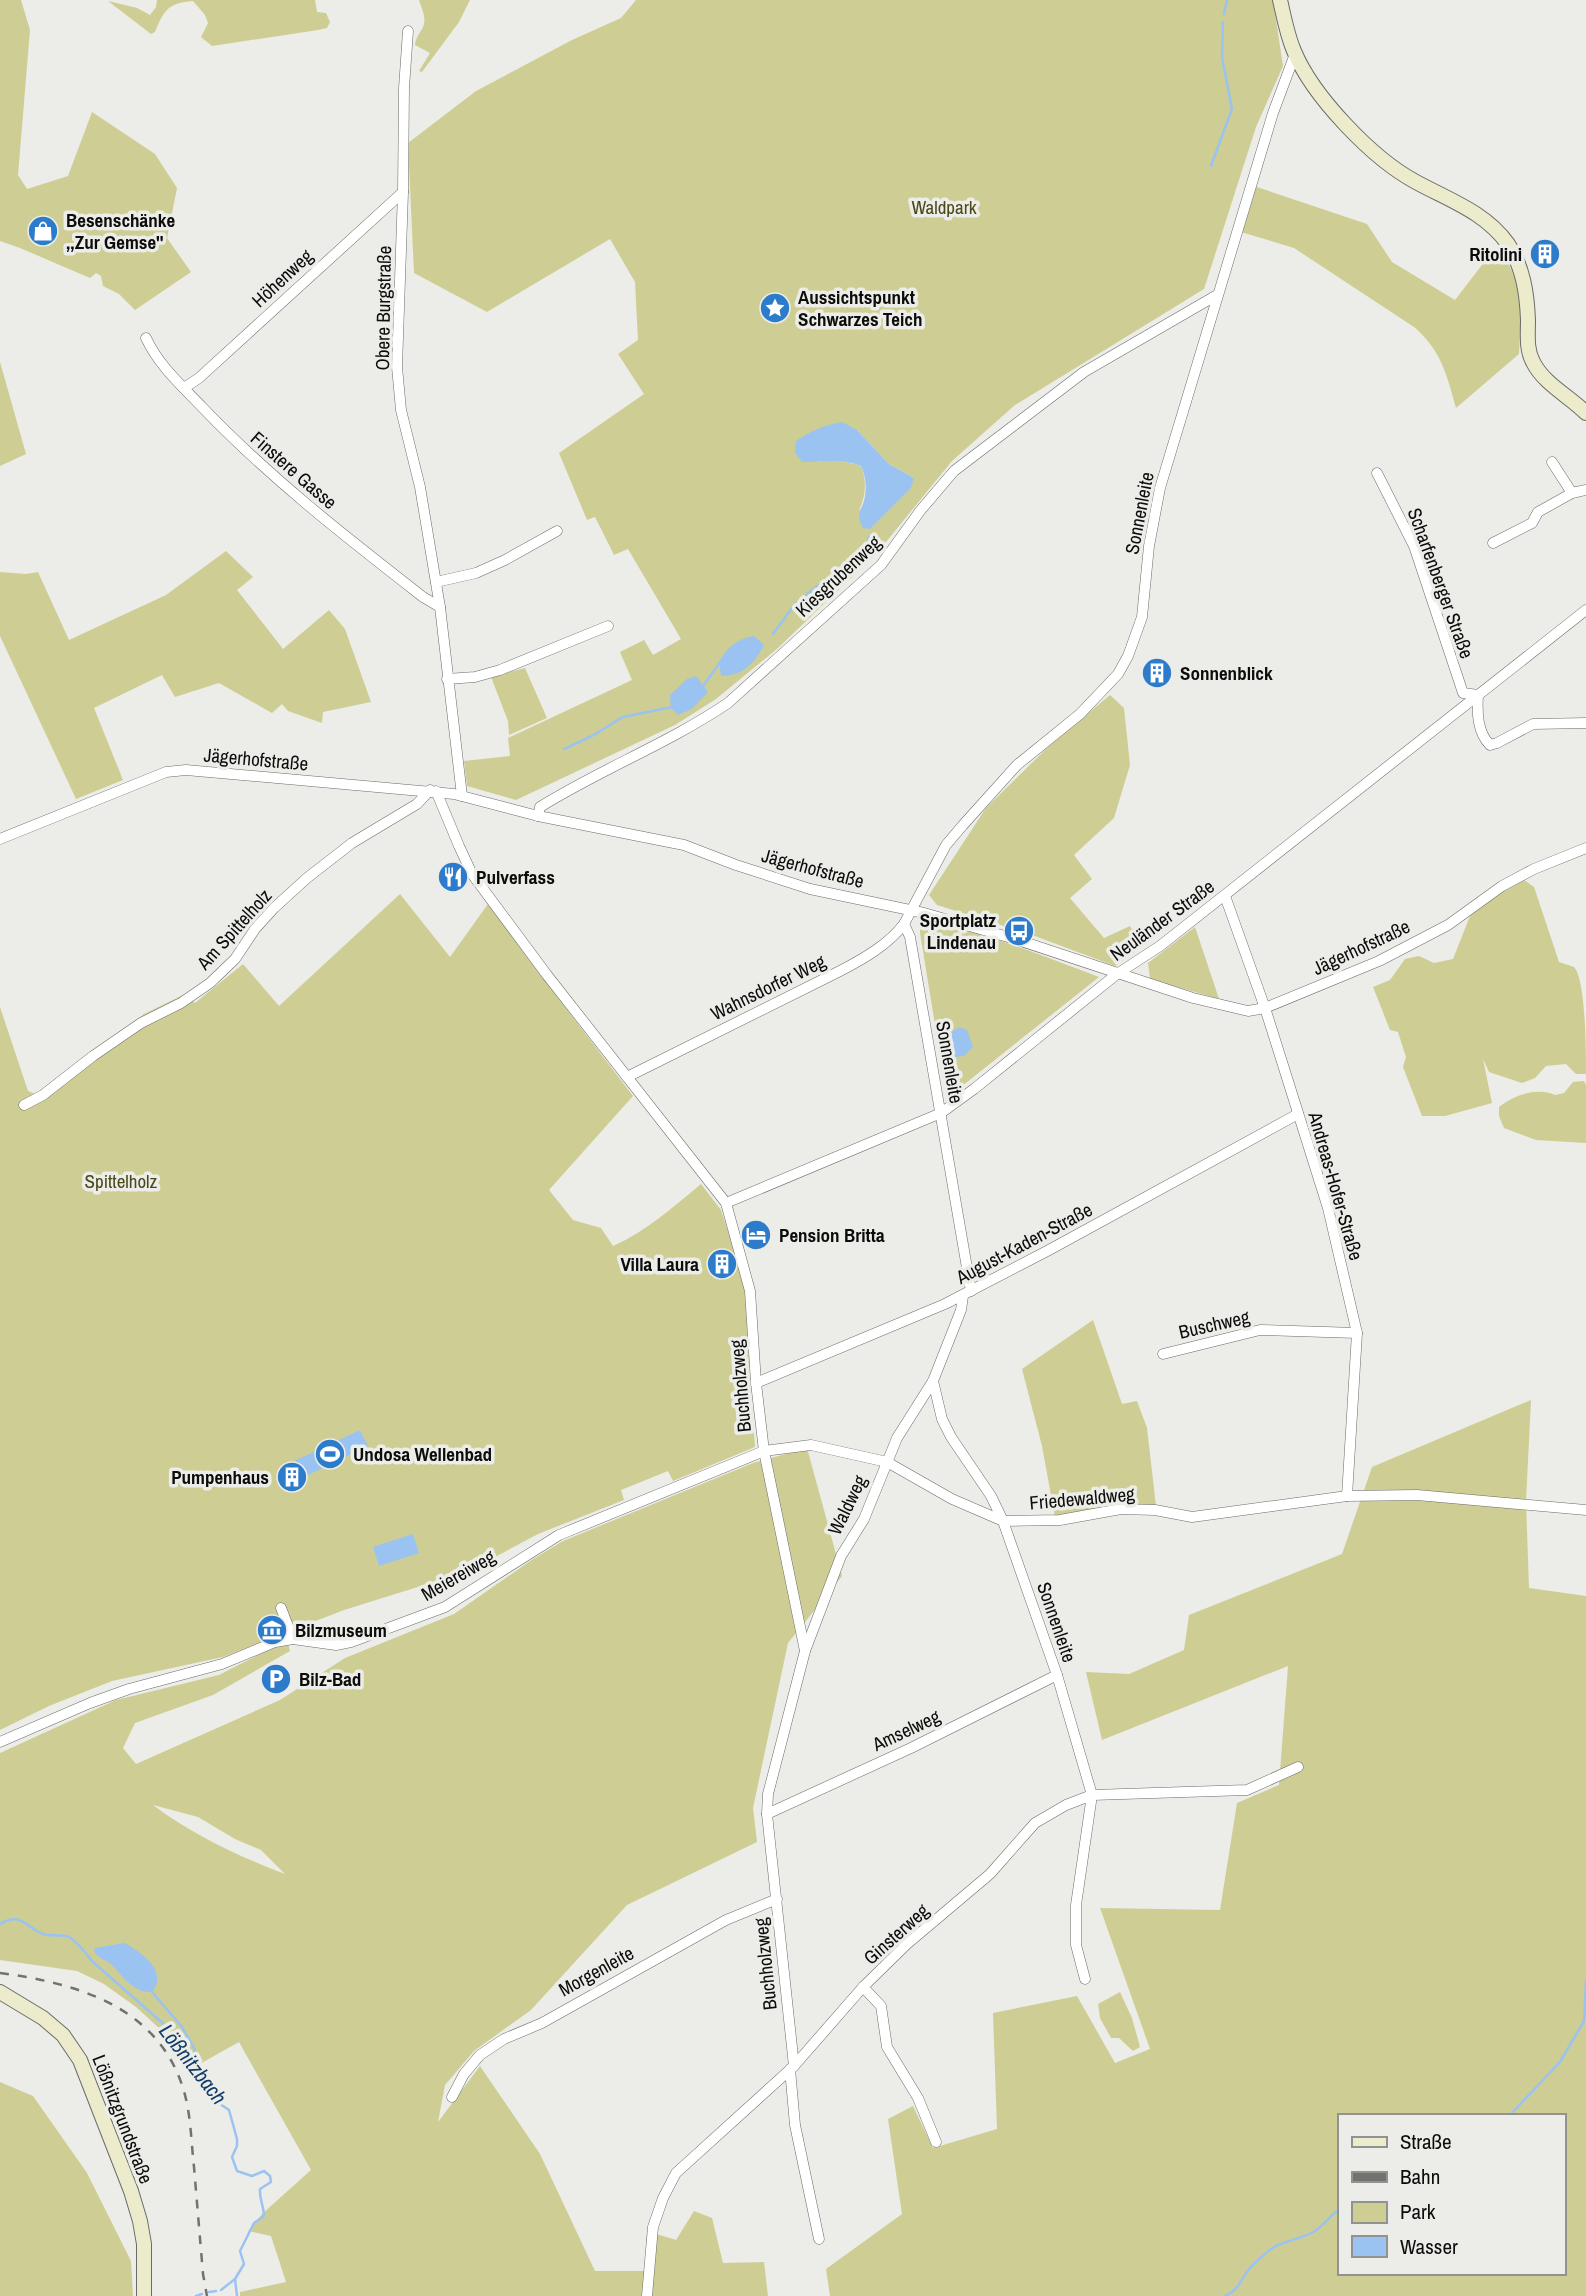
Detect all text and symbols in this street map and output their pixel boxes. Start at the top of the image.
park label: Waldpark [911,194,977,220]
place label: Besenschänke ,,Zur Gemse'' [66,207,175,255]
shop icon: Besenschänke ,,Zur Gemse'' [26,214,60,248]
building icon: Ritolini [1528,237,1562,271]
place label: Ritolini [1469,241,1522,267]
street label: Höhenweg [246,243,318,313]
street label: Obere Burgstraße [369,245,397,371]
place label: Aussichtspunkt Schwarzes Teich [798,284,922,332]
place icon: Aussichtspunkt Schwarzes Teich [758,291,792,325]
street label: Finstere Gasse [245,425,343,515]
street label: Sonnenleite [1118,470,1160,556]
street label: Scharfenberger Straße [1402,504,1480,662]
street label: Kiesgrubenweg [790,529,887,622]
building icon: Sonnenblick [1140,656,1174,690]
place label: Sonnenblick [1180,660,1273,686]
street label: Jägerhofstraße [203,741,309,777]
street label: Jägerhofstraße [759,842,867,894]
restaurant icon: Pulverfass [436,860,470,894]
place label: Pulverfass [476,864,555,890]
street label: Neuländer Straße [1105,873,1219,967]
street label: Am Spittelholz [190,883,277,976]
place label: Sportplatz Lindenau [920,907,996,955]
street label: Jägerhofstraße [1308,913,1414,981]
bus stop icon: Sportplatz Lindenau [1002,914,1036,948]
street label: Wahnsdorfer Weg [706,948,830,1026]
street label: Sonnenleite [930,1019,970,1105]
street label: Andreas-Hofer-Straße [1302,1108,1370,1263]
park label: Spittelholz [85,1168,158,1194]
street label: August-Kaden-Straße [950,1196,1097,1290]
hotel icon: Pension Britta [739,1218,773,1252]
place label: Pension Britta [779,1222,885,1248]
building icon: Villa Laura [705,1247,739,1281]
place label: Villa Laura [620,1251,699,1277]
street label: Buschweg [1176,1303,1252,1345]
street label: Buchholzweg [723,1338,757,1433]
sports icon: Undosa Wellenbad [313,1437,347,1471]
place label: Undosa Wellenbad [353,1441,492,1467]
building icon: Pumpenhaus [275,1460,309,1494]
place label: Pumpenhaus [171,1464,269,1490]
street label: Waldweg [821,1470,873,1539]
street label: Friedewaldweg [1028,1480,1136,1516]
street label: Meiereiweg [416,1543,500,1607]
street label: Sonnenleite [1031,1578,1083,1666]
museum icon: Bilzmuseum [255,1613,289,1647]
place label: Bilzmuseum [295,1617,387,1643]
parking icon: Bilz-Bad [259,1662,293,1696]
place label: Bilz-Bad [299,1666,361,1692]
street label: Amselweg [867,1703,944,1757]
street label: Ginsterweg [858,1897,935,1970]
street label: Buchholzweg [747,1916,783,2011]
street label: Morgenleite [554,1940,638,2002]
water label: Lößnitzbach [152,2018,234,2110]
street label: Lößnitzgrundstraße [87,2051,159,2187]
legend [1338,2114,1565,2275]
text: Straße [1400,2127,1452,2156]
text: Bahn [1400,2162,1440,2191]
text: Park [1400,2197,1436,2226]
text: Wasser [1400,2232,1458,2261]

